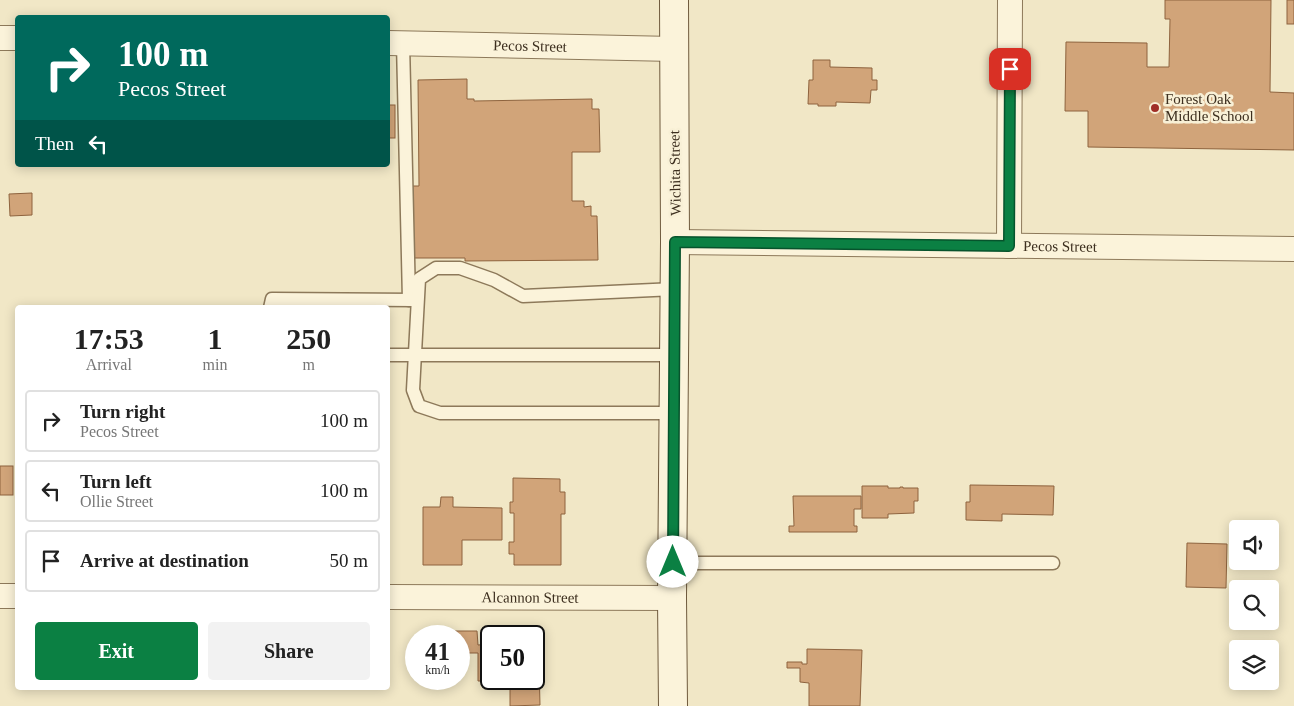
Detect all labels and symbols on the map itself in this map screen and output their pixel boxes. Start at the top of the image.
street label: Pecos Street [493,37,568,55]
pin [989,48,1031,90]
place label: Forest Oak Middle School [1165,91,1254,124]
marker: Forest Oak Middle School [1149,102,1161,114]
street label: Wichita Street [666,129,684,216]
street label: Pecos Street [1023,238,1098,255]
position arrow [646,535,698,587]
street label: Alcannon Street [481,589,579,606]
speed limit sign: 50 [480,625,545,690]

